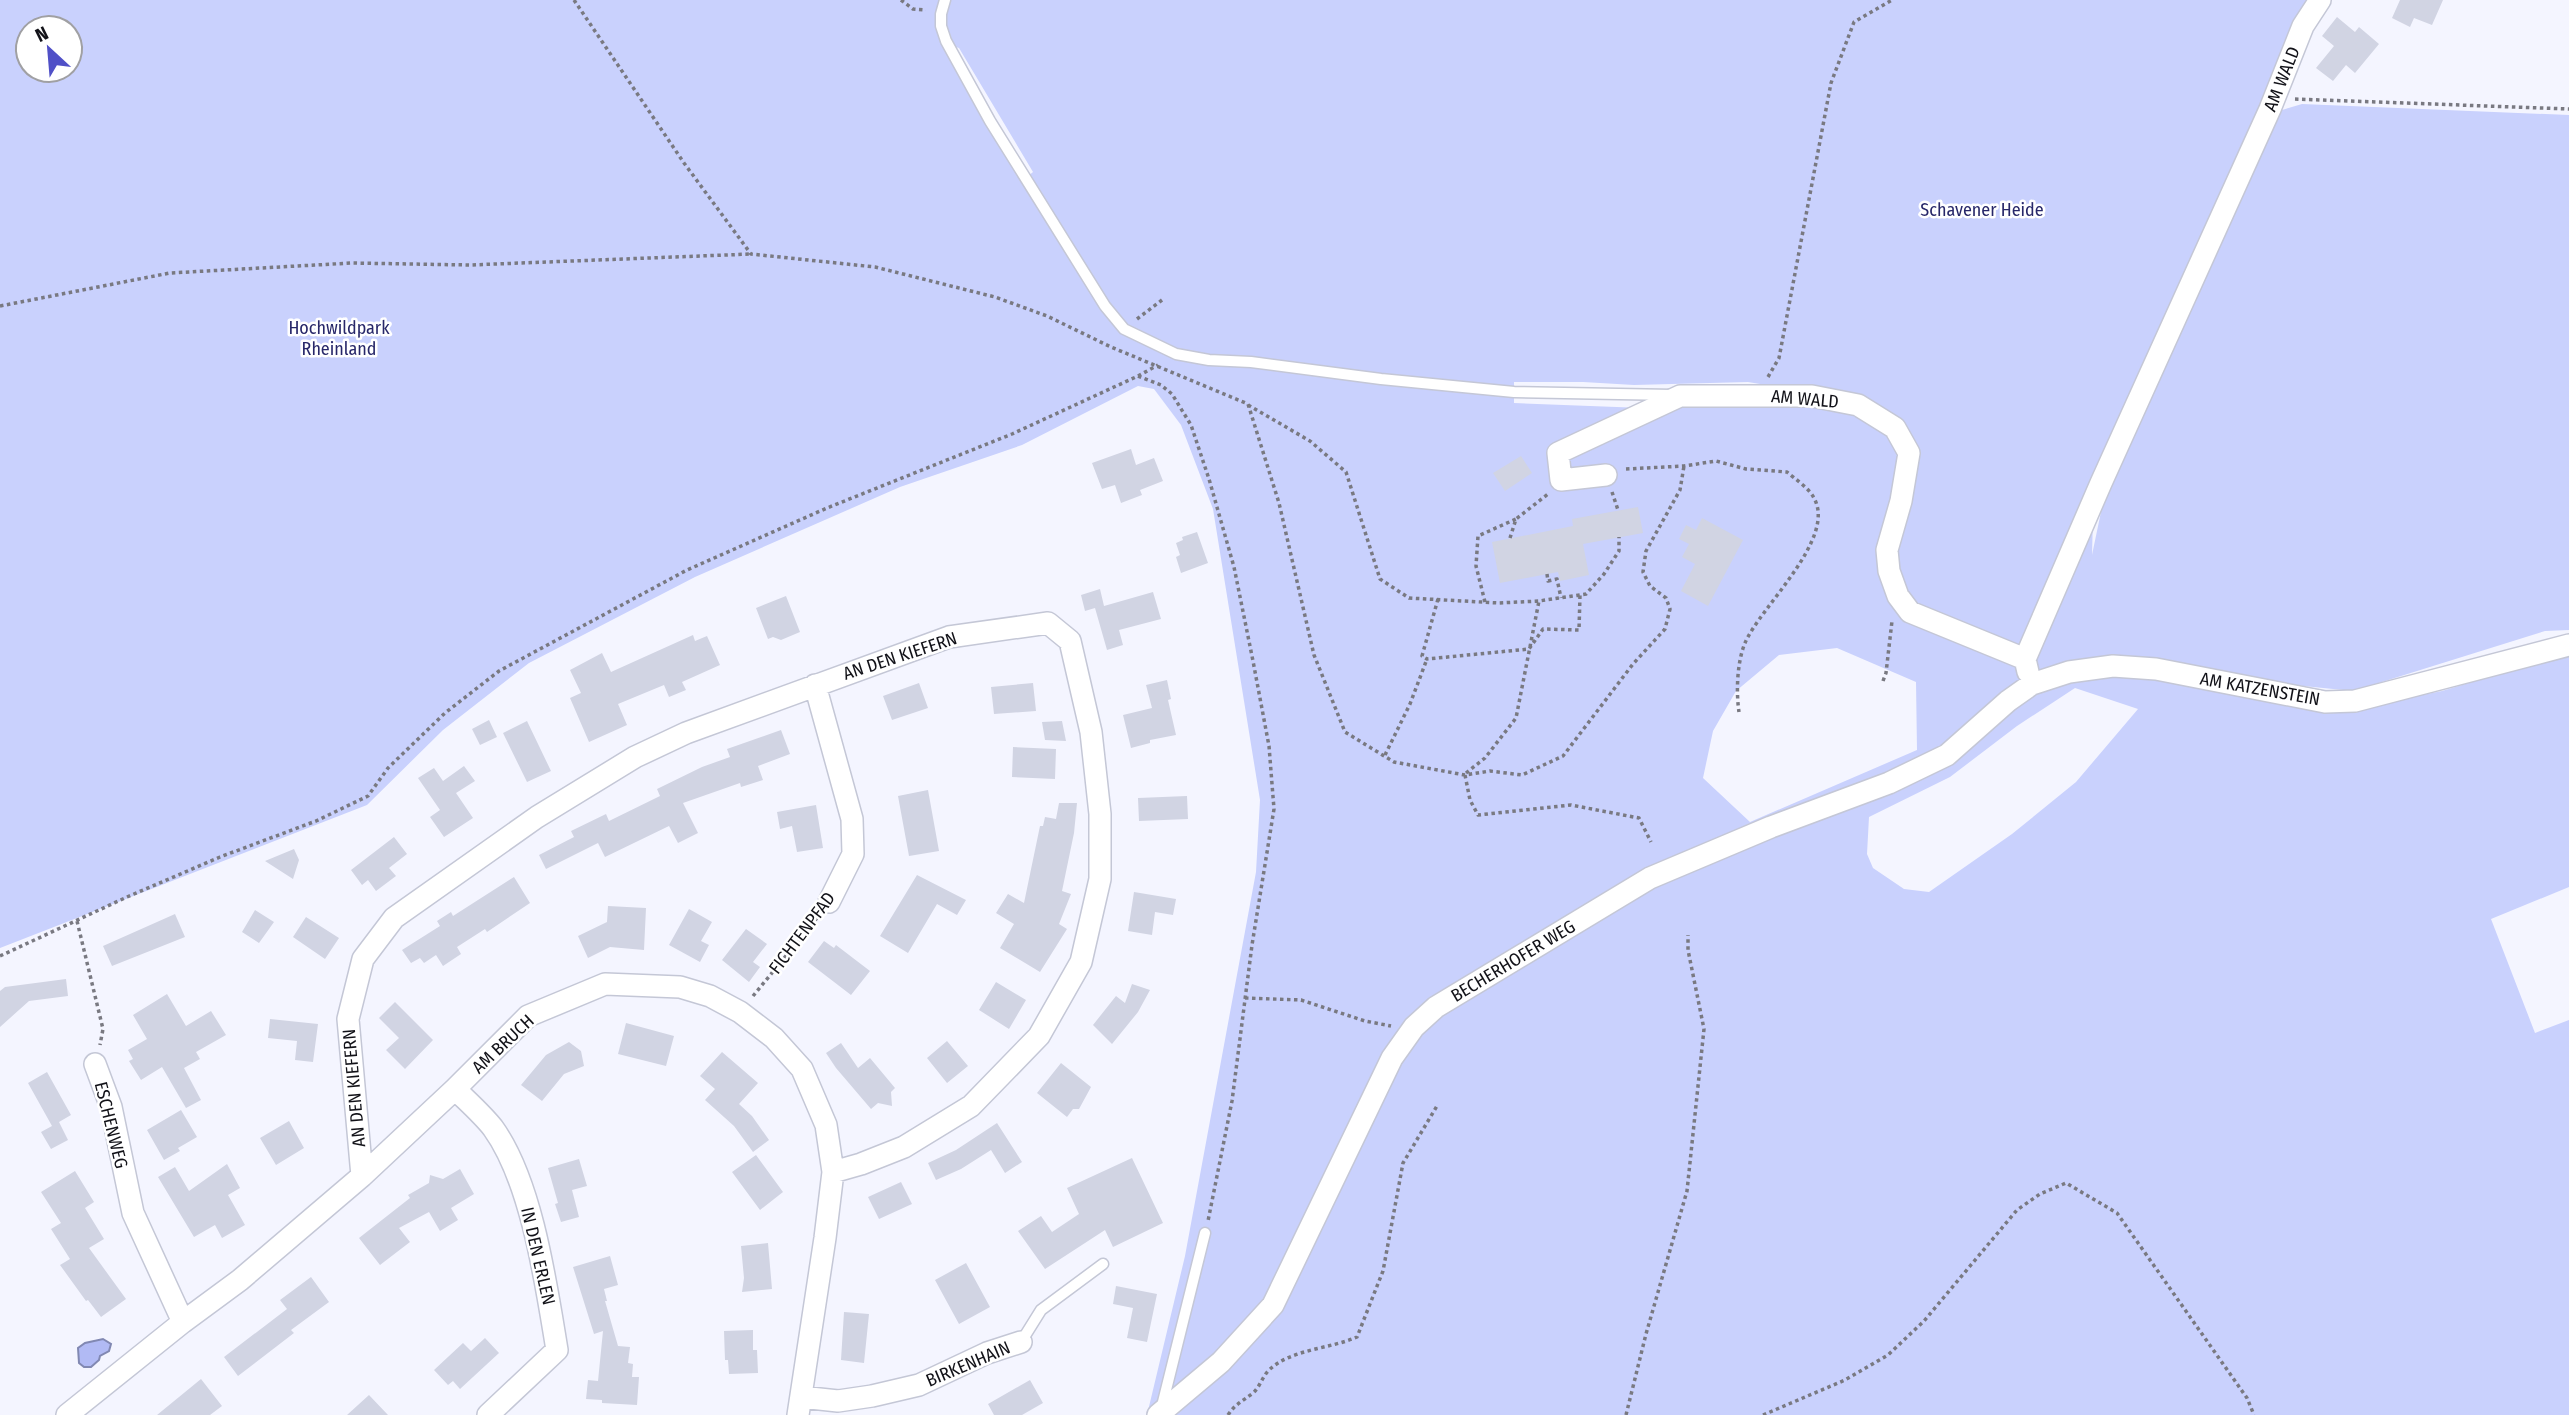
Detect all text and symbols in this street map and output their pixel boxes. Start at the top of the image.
north arrow [14,14,84,84]
text: N [32,21,52,47]
street label: AM WALD [2259,43,2305,115]
park label: Schavener Heide [1920,199,2044,221]
park label: Hochwildpark Rheinland [288,317,390,360]
street label: AM WALD [1770,385,1840,413]
street label: AN DEN KIEFERN [840,627,960,685]
street label: AM KATZENSTEIN [2198,668,2322,710]
street label: FICHTENPFAD [764,888,840,978]
street label: BECHERHOFER WEG [1447,915,1579,1007]
street label: AM BRUCH [467,1010,539,1078]
street label: AN DEN KIEFERN [338,1028,370,1148]
street label: ESCHENWEG [90,1079,132,1171]
street label: IN DEN ERLEN [516,1205,560,1307]
street label: BIRKENHAIN [923,1336,1013,1392]

